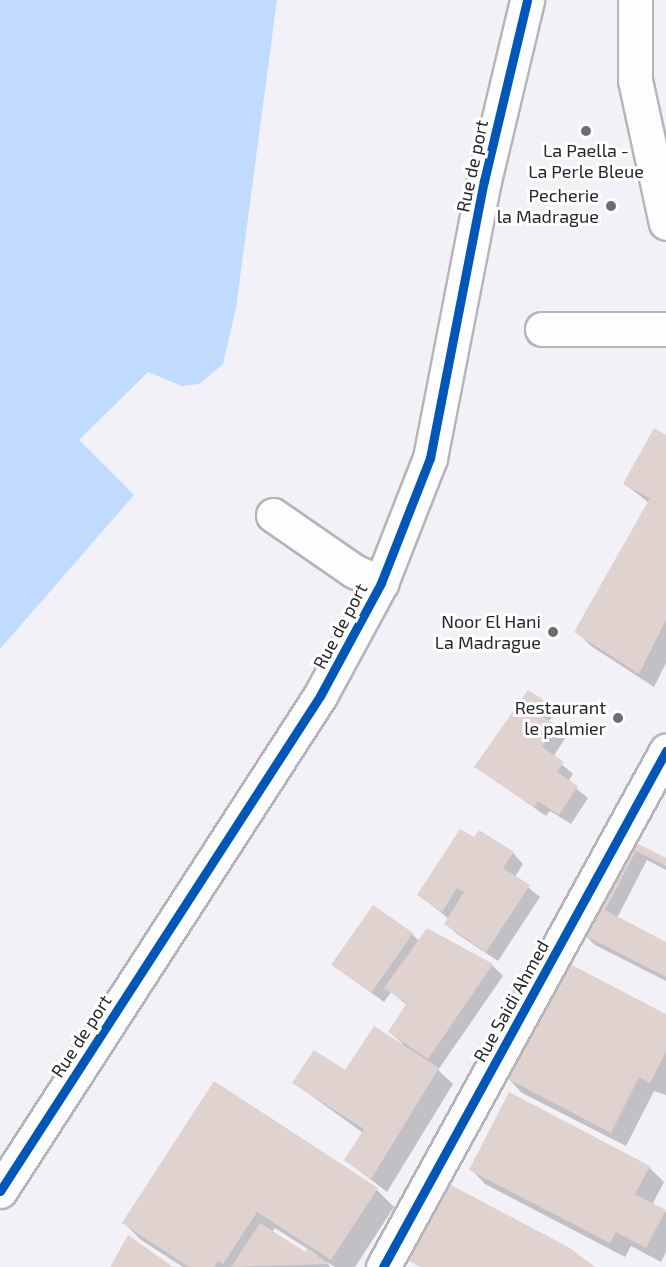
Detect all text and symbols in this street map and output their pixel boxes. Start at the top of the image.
street label: Rue de port [452,118,492,214]
marker: La Paella - La Perle Bleue [579,124,593,138]
place label: La Paella - La Perle Bleue [528,140,644,182]
place label: Pecherie la Madrague [497,185,599,228]
marker: Pecherie la Madrague [604,199,618,213]
street label: Rue de port [308,580,372,672]
place label: Noor El Hani La Madrague [435,611,541,654]
marker: Noor El Hani La Madrague [546,625,560,639]
place label: Restaurant le palmier [515,697,606,740]
marker: Restaurant le palmier [611,711,625,725]
street label: Rue Saidi Ahmed [469,936,553,1066]
street label: Rue de port [46,991,116,1081]

